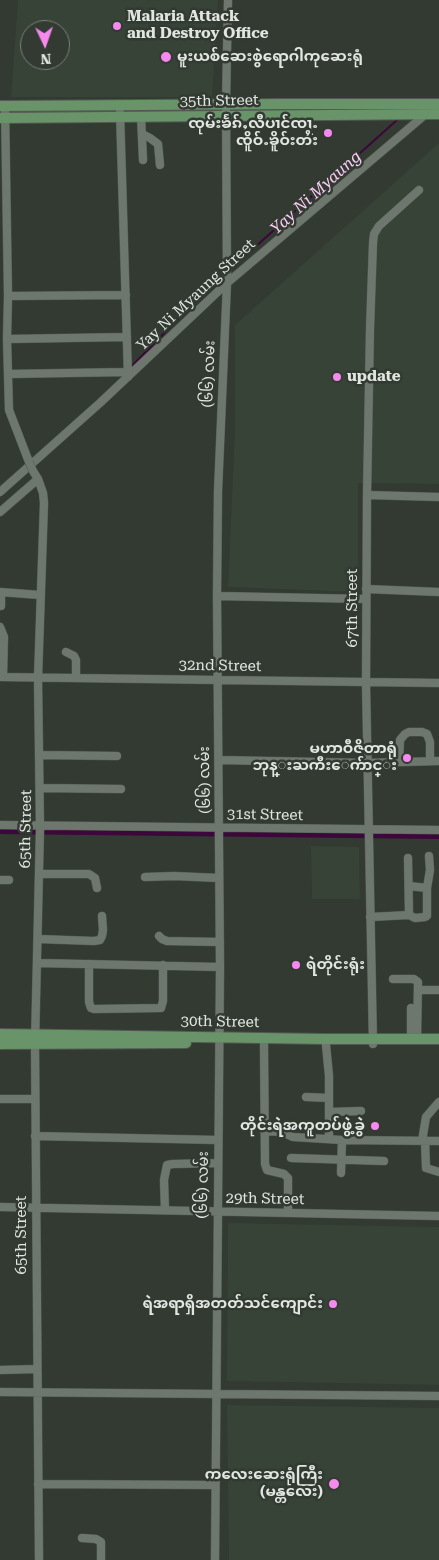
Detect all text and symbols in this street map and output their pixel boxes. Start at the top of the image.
place label: Malaria Attack and Destroy Office [127,8,269,43]
north arrow [20,20,70,70]
marker: Malaria Attack and Destroy Office [111,20,123,32]
place label: မူးယစ်ဆေးစွဲရောဂါကုဆေးရုံ [177,48,363,66]
marker: မူးယစ်ဆေးစွဲရောဂါကုဆေးရုံ [159,50,173,64]
text: N [40,51,52,67]
street label: 35th Street [179,91,259,111]
place label: ၸုမ်းၶႅၵ်ႇလီပၢင်ၸႃႉ ၸိူဝ်ႉၶိူဝ်းတႆး [188,115,318,150]
marker: ၸုမ်းၶႅၵ်ႇလီပၢင်ၸႃႉ ၸိူဝ်ႉၶိူဝ်းတႆး [322,127,334,139]
water label: Yay Ni Myaung [267,147,365,239]
street label: Yay Ni Myaung Street [133,235,259,355]
street label: (၆၆) လမ်း [199,340,219,408]
place label: update [347,368,400,386]
marker: update [331,371,343,383]
street label: 67th Street [344,569,362,647]
street label: 32nd Street [178,656,262,676]
place label: မဟာဝီဇိတာရုံ ဘုန္းႀကီးေက်ာင္း [253,740,397,775]
street label: (၆၆) လမ်း [195,746,215,814]
marker: မဟာဝီဇိတာရုံ ဘုန္းႀကီးေက်ာင္း [401,752,413,764]
street label: 65th Street [16,789,36,869]
street label: 31st Street [227,805,303,825]
place label: ရဲတိုင်းရုံး [306,956,365,974]
marker: ရဲတိုင်းရုံး [290,959,302,971]
street label: 30th Street [180,1012,260,1032]
place label: တိုင်းရဲအကူတပ်ဖွဲ့ခွဲ [240,1117,365,1135]
marker: တိုင်းရဲအကူတပ်ဖွဲ့ခွဲ [369,1120,381,1132]
street label: (၆၆) လမ်း [193,1151,213,1219]
street label: 29th Street [225,1189,305,1209]
street label: 65th Street [13,1196,31,1274]
place label: ရဲအရာရှိအတတ်သင်ကျောင်း [143,1295,323,1313]
marker: ရဲအရာရှိအတတ်သင်ကျောင်း [327,1298,339,1310]
place label: ကလေးဆေးရုံကြီး (မန္တလေး) [205,1466,323,1501]
marker: ကလေးဆေးရုံကြီး (မန္တလေး) [327,1477,341,1491]

